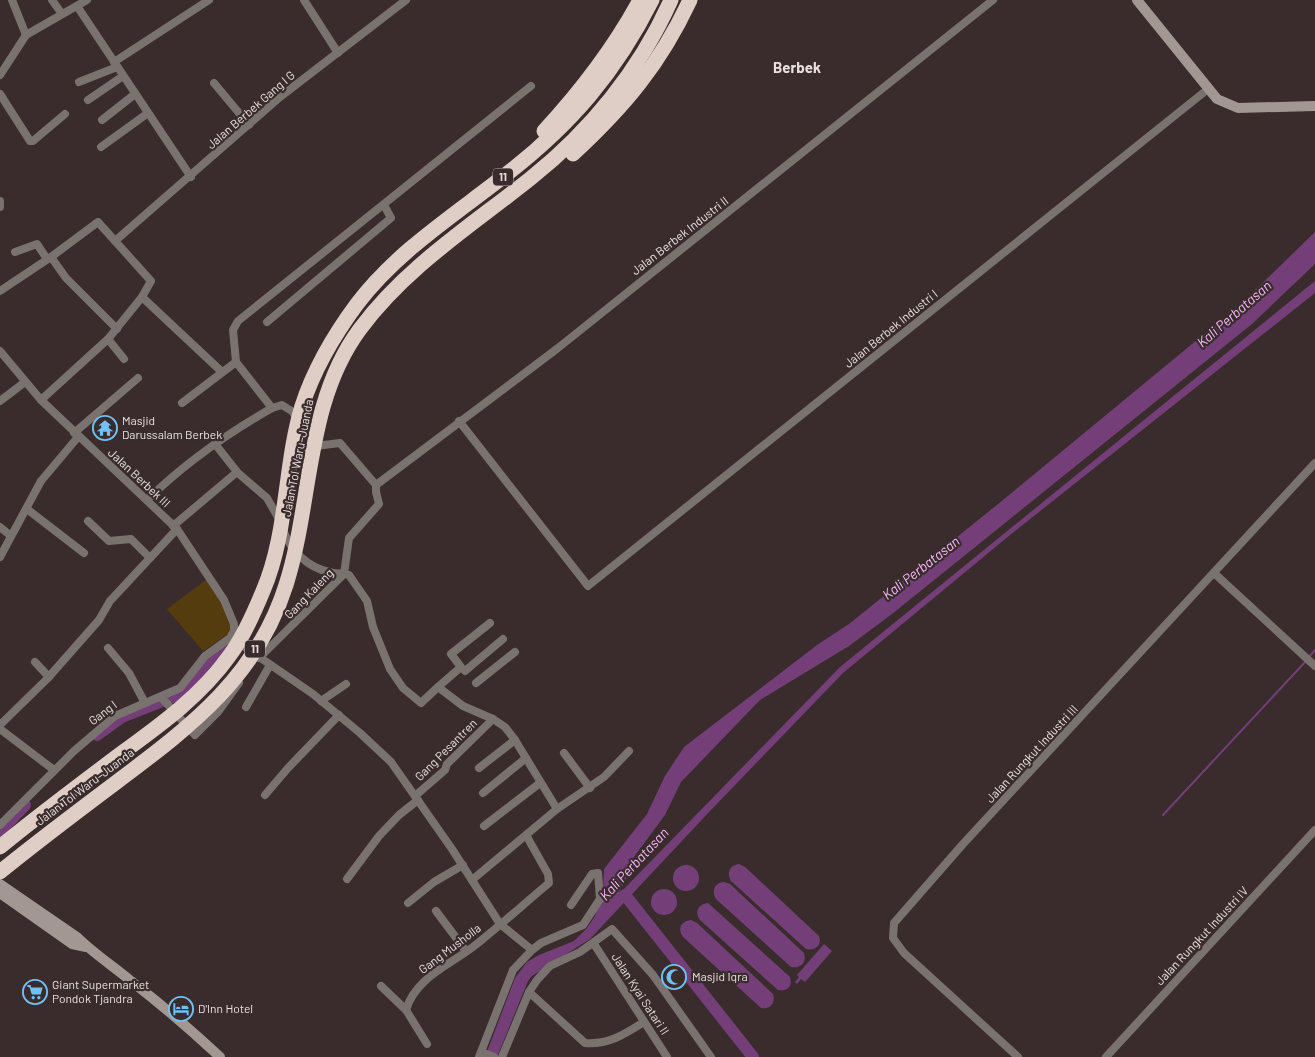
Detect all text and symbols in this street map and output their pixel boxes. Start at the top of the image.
district label: Berbek [773,58,821,76]
street label: Jalan Berbek Gang I G [204,67,297,151]
road number: 11 [493,168,513,186]
street label: Jalan Berbek Industri II [628,193,731,277]
water label: Kali Perbatasan [1193,277,1274,351]
street label: Jalan Berbek Industri I [841,286,940,370]
street label: Jalan Tol Waru–Juanda [279,398,315,518]
place label: Masjid Darussalam Berbek [122,413,222,441]
temple icon: Masjid Darussalam Berbek [92,415,118,441]
street label: Jalan Berbek III [106,445,174,510]
water label: Kali Perbatasan [879,532,963,603]
street label: Gang Kaleng [281,565,336,621]
road number: 11 [245,641,265,658]
street label: Gang I [85,697,119,727]
street label: Jalan Rungkut Industri III [982,702,1080,805]
street label: Gang Pesantren [411,715,479,783]
street label: Jalan Tol Waru–Juanda [33,745,136,828]
water label: Kali Perbatasan [596,824,672,904]
street label: Jalan Rungkut Industri IV [1152,883,1250,987]
street label: Gang Musholla [416,920,483,976]
street label: Jalan Kyai Satari II [609,950,672,1037]
mosque icon: Masjid Iqra [661,964,687,990]
place label: Masjid Iqra [692,969,748,983]
place label: Giant Supermarket Pondok Tjandra [52,977,149,1005]
supermarket icon: Giant Supermarket Pondok Tjandra [22,979,48,1005]
hotel icon: D'Inn Hotel [168,996,194,1022]
place label: D'Inn Hotel [198,1001,253,1015]

